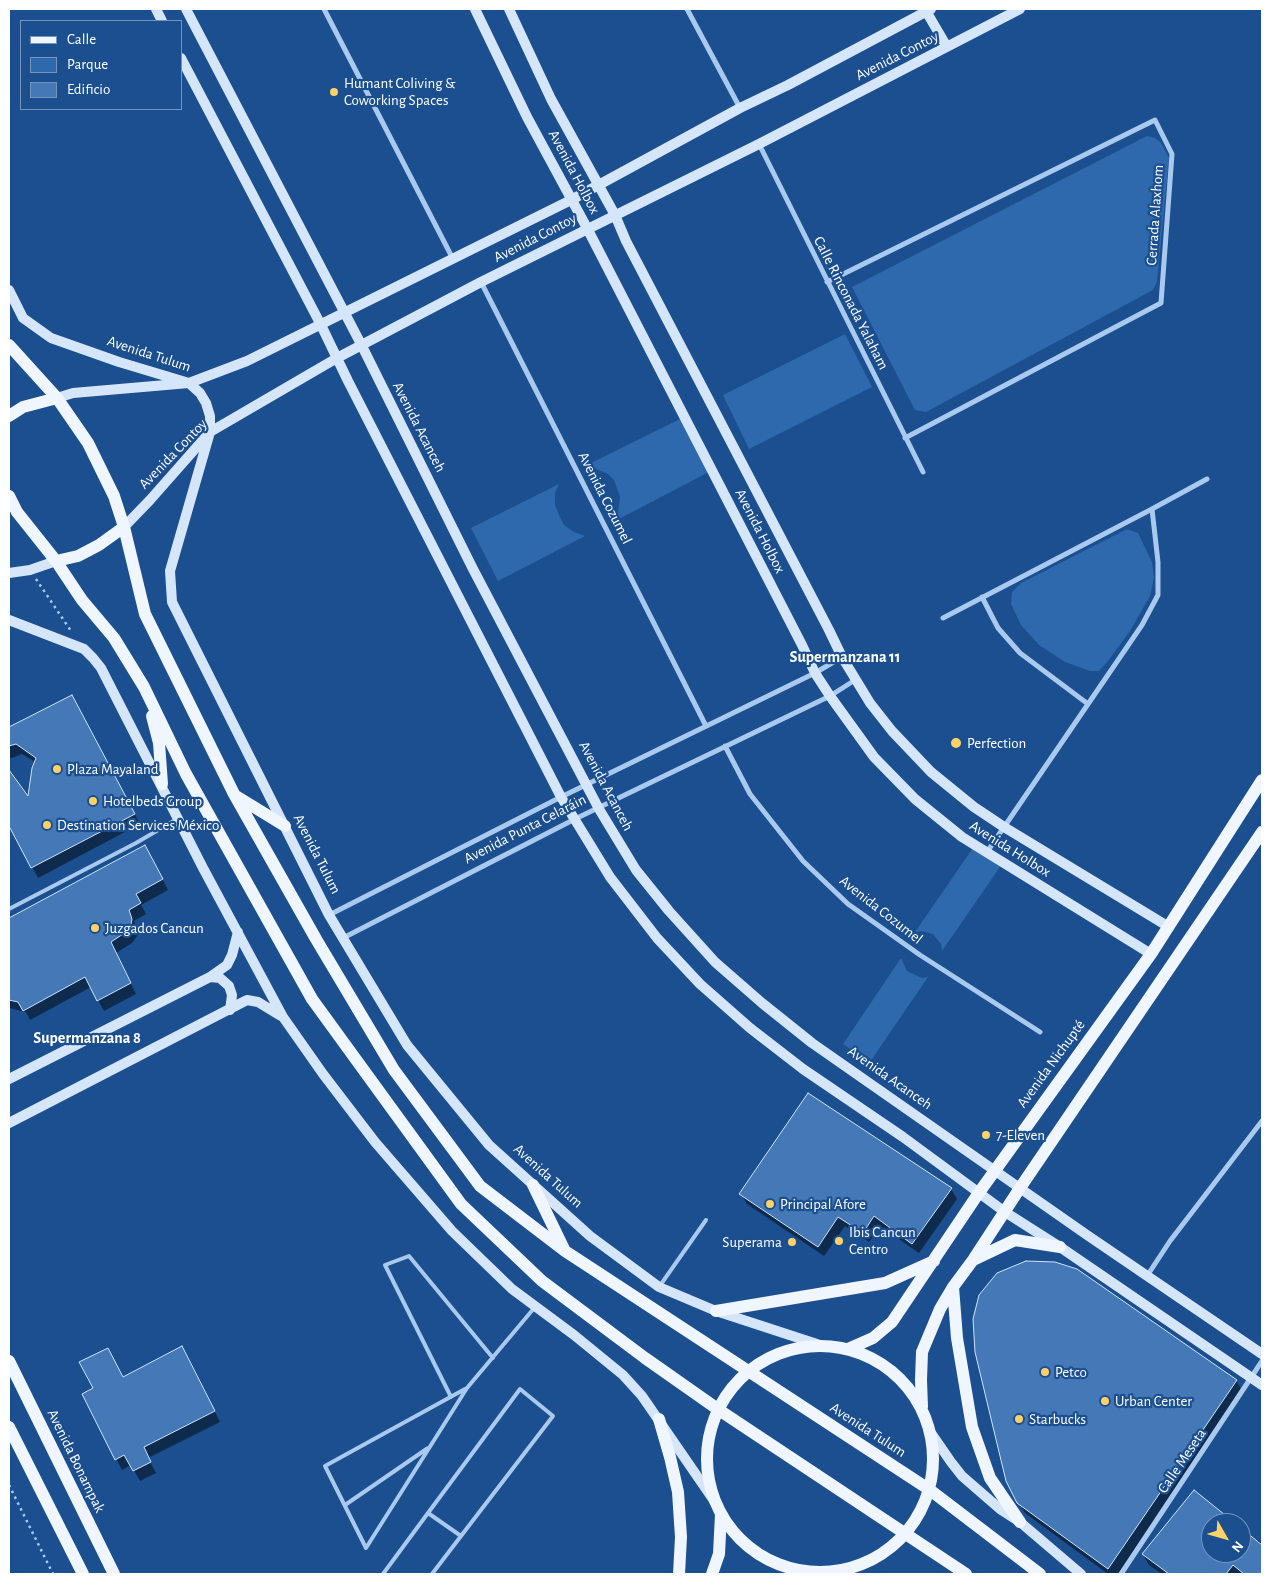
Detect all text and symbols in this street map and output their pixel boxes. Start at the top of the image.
legend [20,20,182,110]
street label: Avenida Contoy [853,27,941,85]
text: Calle [67,32,96,47]
text: Parque [67,57,108,72]
place label: Humant Coliving & Coworking Spaces [344,74,455,109]
text: Edificio [67,82,110,97]
marker: Humant Coliving & Coworking Spaces [328,86,340,98]
street label: Avenida Holbox [544,127,604,217]
street label: Cerrada Alaxhom [1143,164,1167,266]
street label: Avenida Contoy [491,209,579,267]
street label: Calle Rinconada Yalaham [810,233,892,373]
street label: Avenida Tulum [105,332,193,376]
street label: Avenida Acanceh [389,379,449,475]
street label: Avenida Contoy [135,415,211,493]
street label: Avenida Cozumel [574,449,636,547]
street label: Avenida Holbox [731,486,789,576]
district label: Supermanzana 11 [789,647,901,667]
place label: Perfection [967,734,1026,752]
marker: Perfection [949,736,963,750]
street label: Avenida Acanceh [575,738,637,834]
place label: Plaza Mayaland [67,760,159,778]
marker: Plaza Mayaland [51,763,63,775]
street label: Avenida Punta Celaráin [461,790,589,868]
place label: Hotelbeds Group [103,792,202,810]
marker: Hotelbeds Group [87,795,99,807]
street label: Avenida Tulum [289,811,345,897]
place label: Destination Services México [57,816,219,834]
street label: Avenida Holbox [966,817,1054,881]
marker: Destination Services México [41,819,53,831]
street label: Avenida Cozumel [836,872,926,948]
place label: Juzgados Cancun [105,919,204,937]
marker: Juzgados Cancun [89,922,101,934]
street label: Avenida Nichupté [1013,1017,1089,1111]
district label: Supermanzana 8 [33,1028,141,1048]
street label: Avenida Acanceh [844,1042,936,1114]
place label: 7-Eleven [996,1126,1045,1144]
marker: 7-Eleven [980,1129,992,1141]
street label: Avenida Tulum [510,1140,586,1212]
place label: Principal Afore [780,1195,866,1213]
marker: Principal Afore [764,1198,776,1210]
place label: Ibis Cancun Centro [849,1223,916,1258]
place label: Superama [722,1233,782,1251]
marker: Ibis Cancun Centro [833,1235,845,1247]
marker: Superama [786,1236,798,1248]
place label: Petco [1055,1363,1087,1381]
marker: Petco [1039,1366,1051,1378]
place label: Urban Center [1115,1392,1192,1410]
marker: Urban Center [1099,1395,1111,1407]
street label: Avenida Tulum [827,1399,909,1461]
street label: Avenida Bonampak [43,1406,109,1516]
place label: Starbucks [1029,1410,1086,1428]
marker: Starbucks [1013,1413,1025,1425]
street label: Calle Meseta [1154,1425,1210,1497]
north arrow [1201,1513,1251,1563]
text: N [1229,1538,1246,1555]

